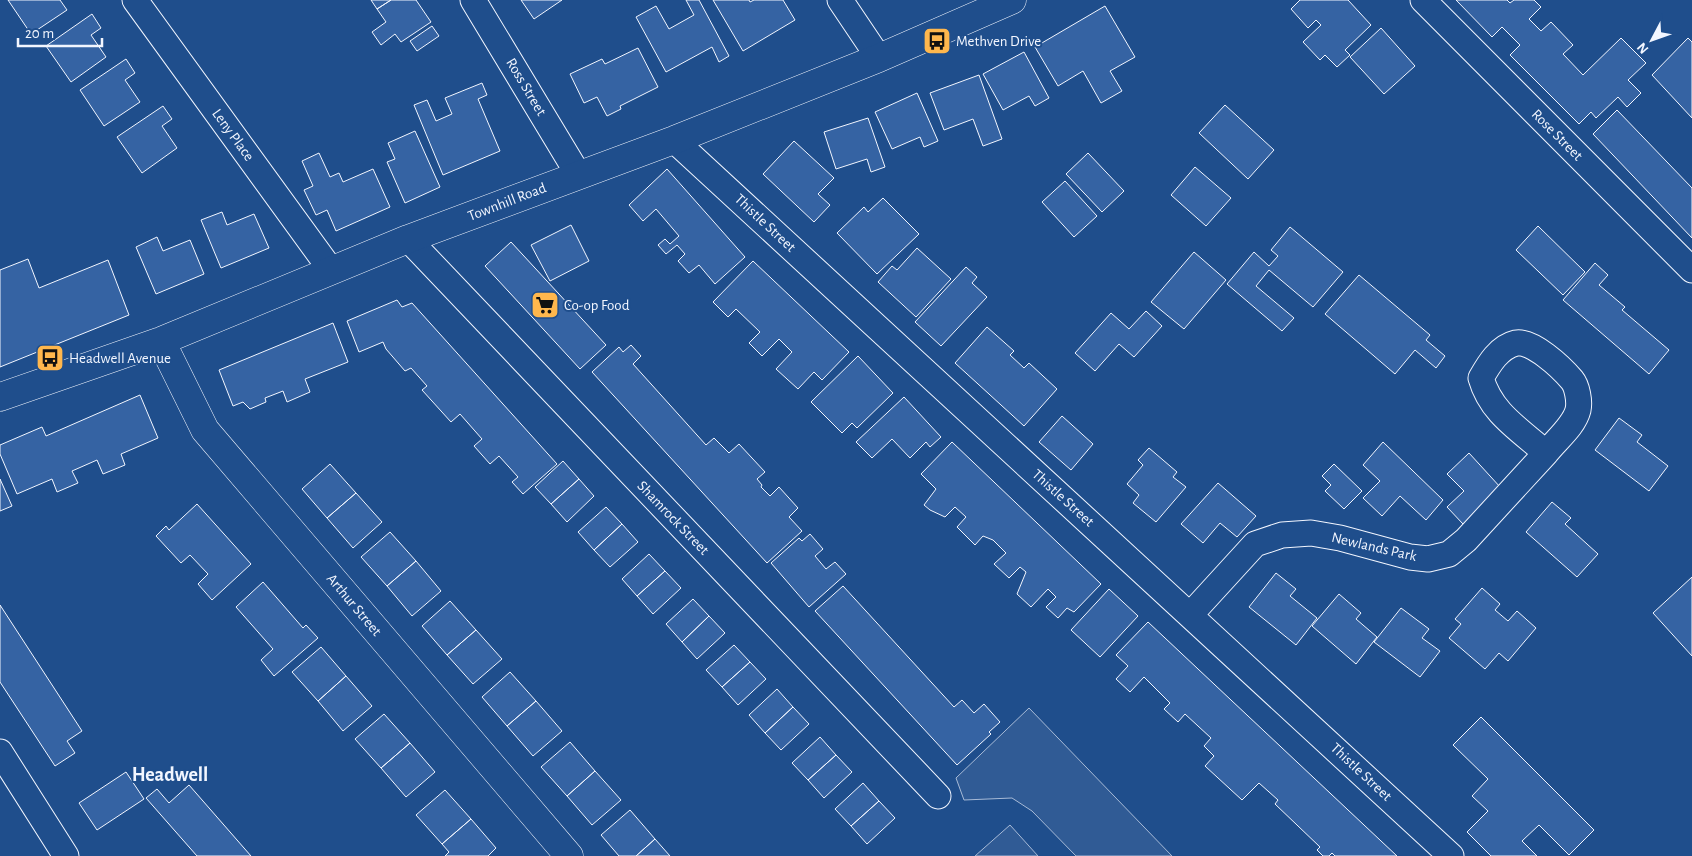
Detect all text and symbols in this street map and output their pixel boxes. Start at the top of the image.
scale bar [18,15,101,47]
north arrow [1627,15,1677,65]
text: 20 m [25,26,54,41]
bus stop icon: Methven Drive [922,26,952,56]
place label: Methven Drive [956,34,1041,49]
text: N [1634,40,1651,56]
street label: Ross Street [503,56,549,118]
street label: Leny Place [209,106,257,164]
street label: Rose Street [1529,107,1586,164]
street label: Townhill Road [466,180,548,224]
street label: Thistle Street [732,191,799,255]
supermarket icon: Co-op Food [530,290,560,320]
place label: Co-op Food [564,298,630,313]
bus stop icon: Headwell Avenue [35,343,65,373]
place label: Headwell Avenue [69,351,171,366]
street label: Thistle Street [1029,467,1097,530]
street label: Shamrock Street [634,478,712,558]
street label: Newlands Park [1330,530,1418,564]
street label: Arthur Street [324,571,384,639]
street label: Thistle Street [1328,740,1395,804]
district label: Headwell [132,765,208,785]

